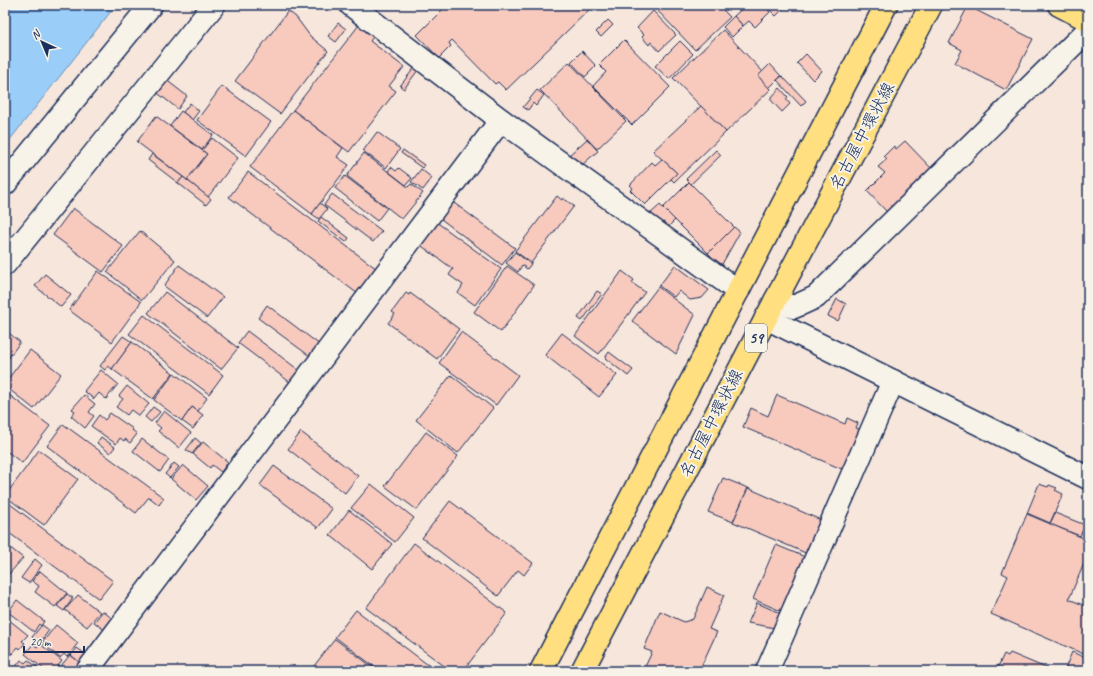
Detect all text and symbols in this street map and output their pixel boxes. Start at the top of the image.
north arrow [22,22,62,62]
text: N [28,26,44,42]
street label: 名古屋中環状線 [825,79,899,193]
road number: 59 [745,324,767,352]
street label: 名古屋中環状線 [675,365,747,481]
scale bar [24,628,84,654]
text: 20 m [30,634,52,650]

